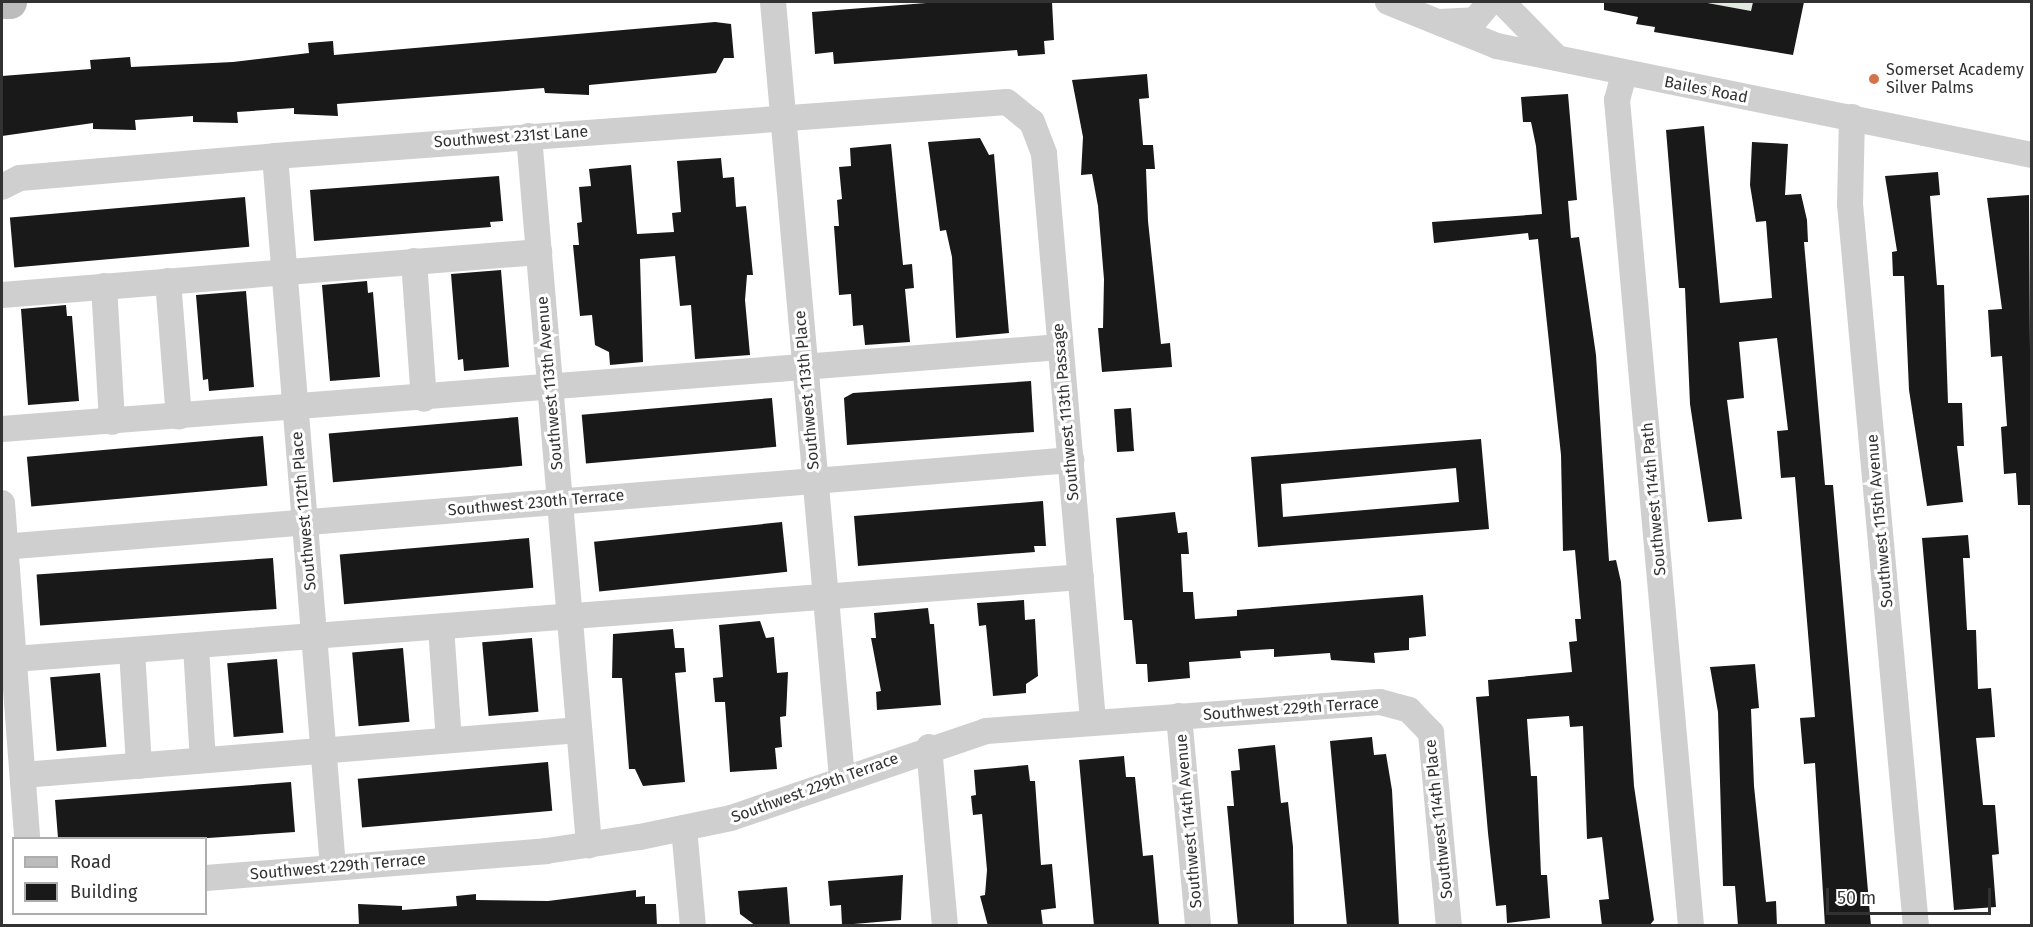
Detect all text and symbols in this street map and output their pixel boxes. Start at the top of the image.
place label: Somerset Academy Silver Palms [1886,60,2024,98]
street label: Bailes Road [1663,72,1749,108]
marker: Somerset Academy Silver Palms [1867,72,1881,86]
street label: Southwest 231st Lane [433,122,589,152]
street label: Southwest 113th Avenue [533,295,567,471]
street label: Southwest 113th Place [790,310,824,470]
street label: Southwest 113th Passage [1049,322,1083,502]
street label: Southwest 114th Path [1638,421,1670,577]
street label: Southwest 112th Place [287,431,321,591]
street label: Southwest 115th Avenue [1863,433,1897,609]
street label: Southwest 230th Terrace [447,486,625,520]
street label: Southwest 229th Terrace [1202,693,1380,725]
street label: Southwest 114th Avenue [1172,733,1206,909]
street label: Southwest 114th Place [1421,738,1457,900]
street label: Southwest 229th Terrace [729,749,901,827]
legend [12,837,207,915]
street label: Southwest 229th Terrace [249,850,427,884]
text: Road [70,851,112,873]
scale bar [1829,876,1994,914]
text: Building [70,881,137,903]
text: 50 m [1837,887,1876,909]

